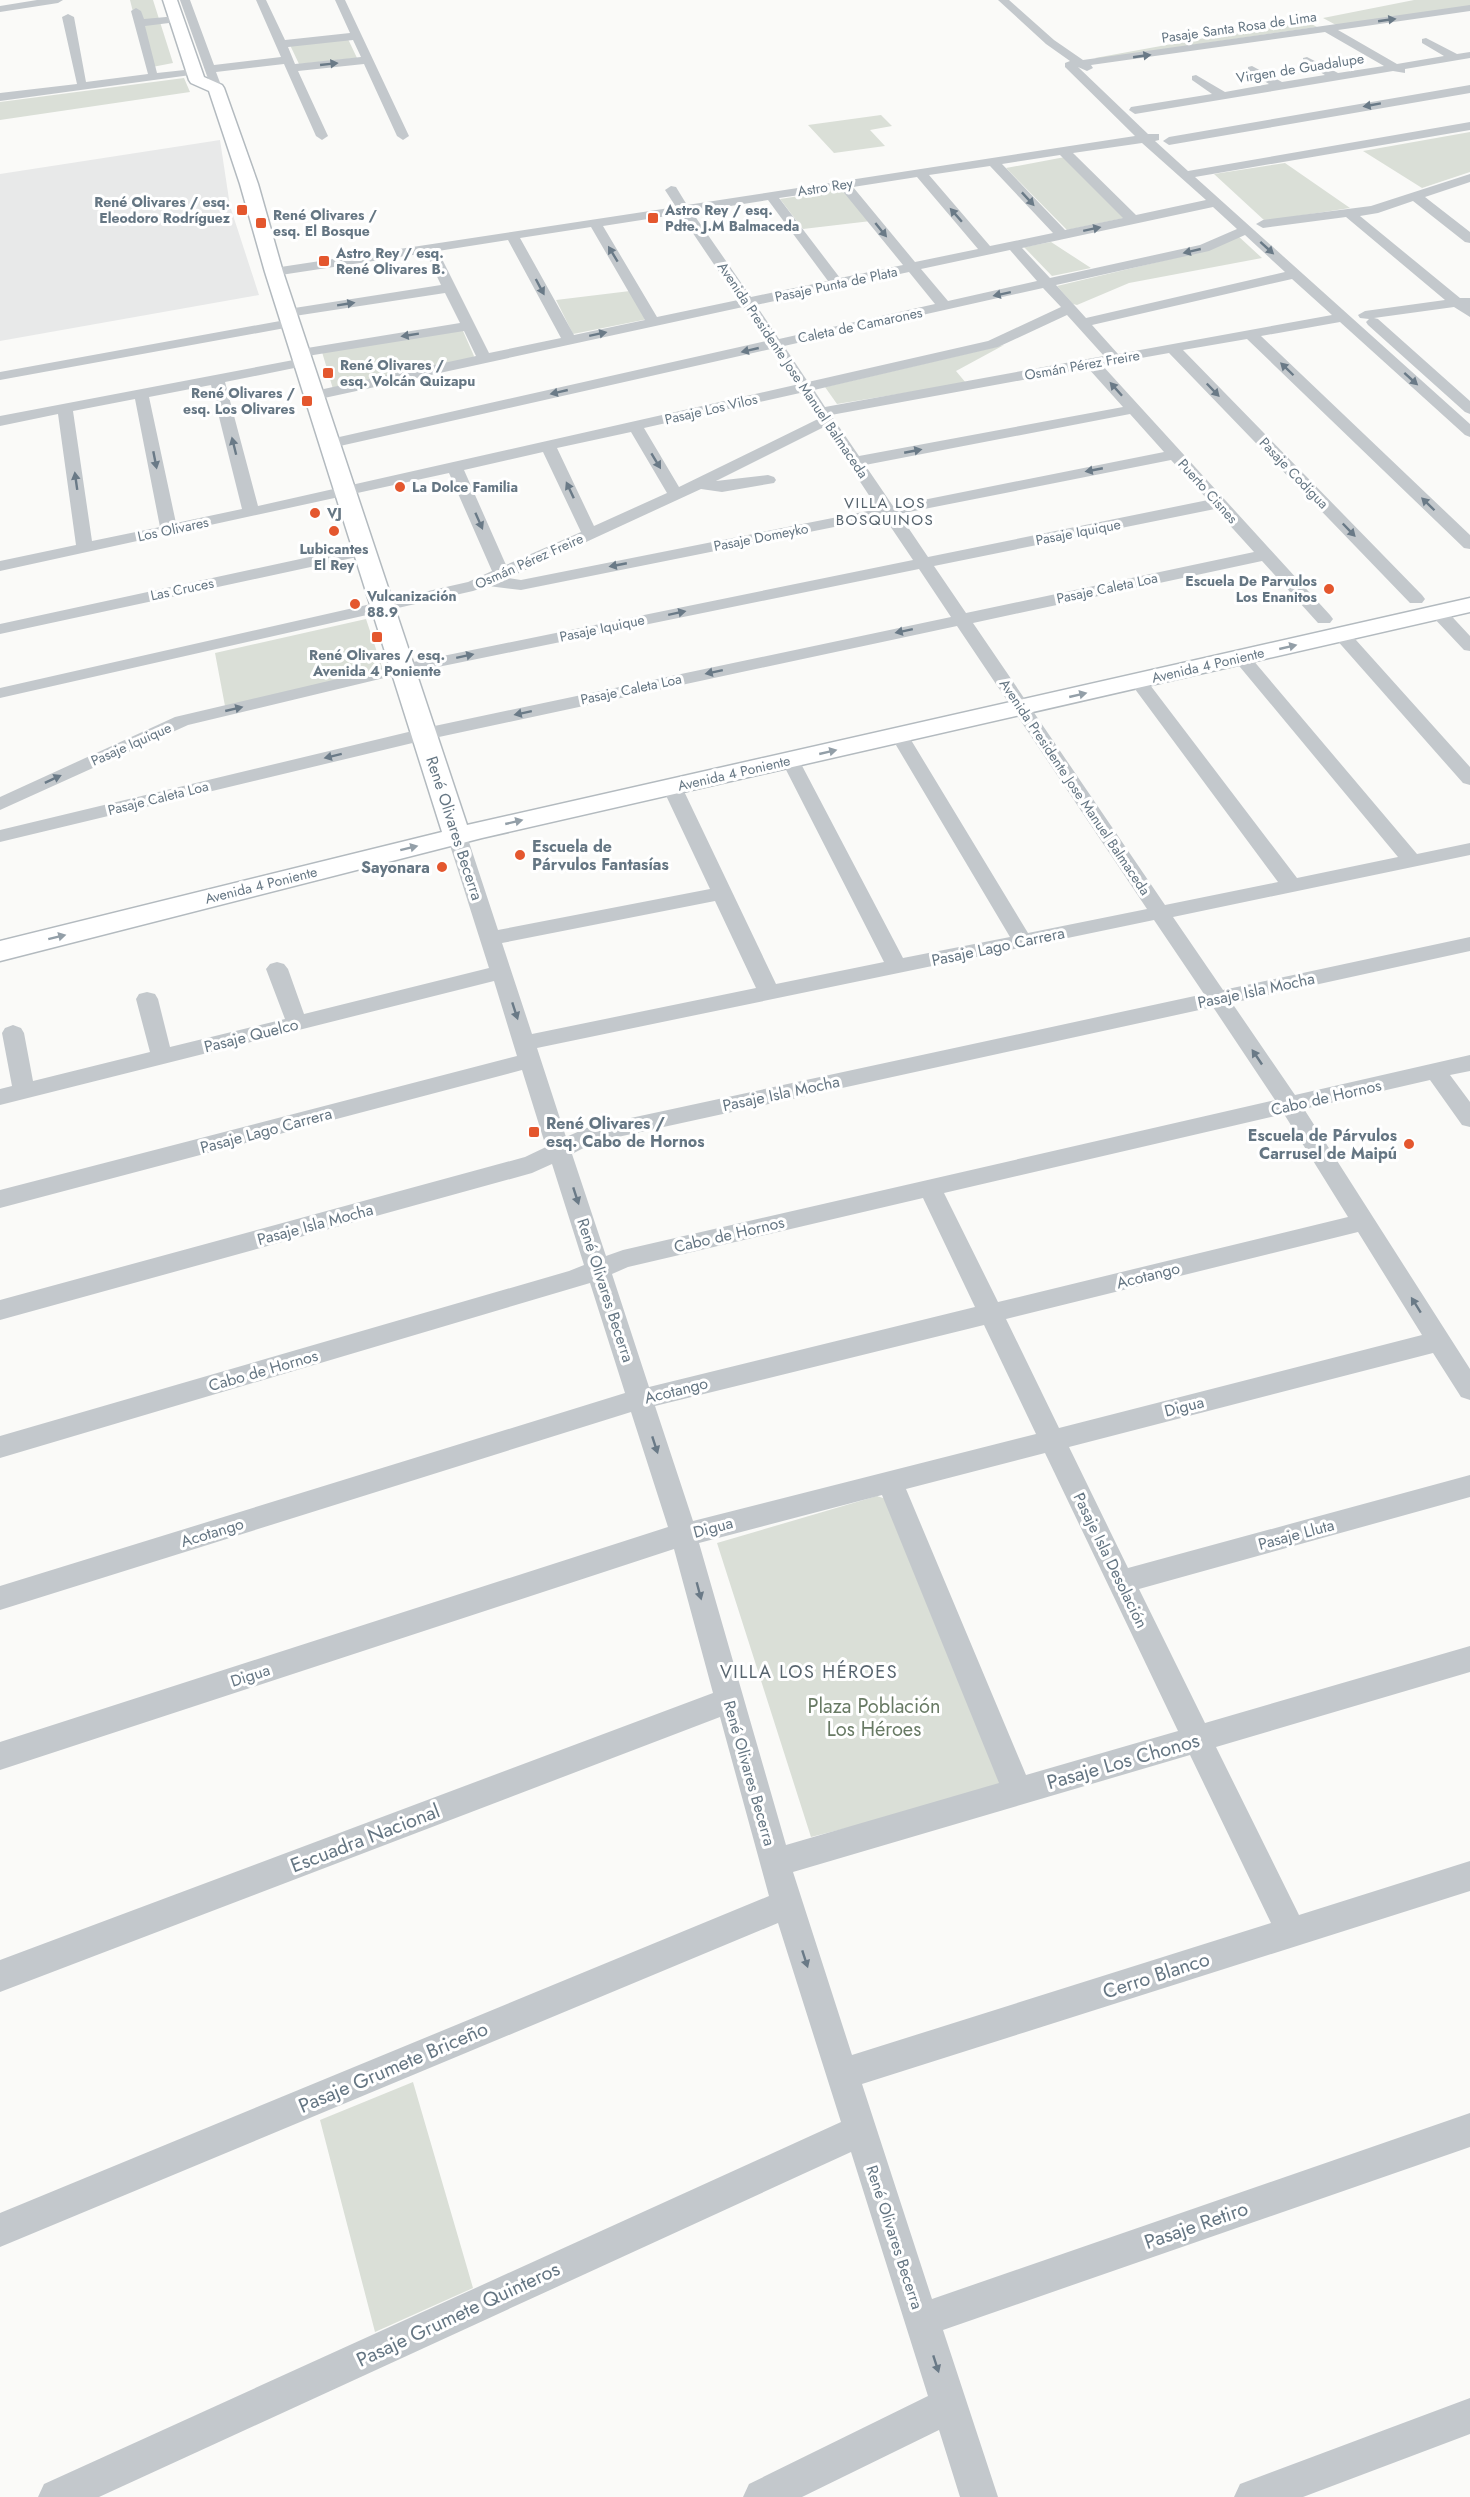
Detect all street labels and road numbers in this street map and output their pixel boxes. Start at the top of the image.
street label: Pasaje Santa Rosa de Lima [1160,6,1318,48]
street label: Virgen de Guadalupe [1235,48,1365,88]
street label: Astro Rey [796,173,855,201]
street label: Avenida Presidente Jose Manuel Balmaceda [713,258,873,482]
street label: Pasaje Punta de Plata [773,261,899,307]
street label: Caleta de Camarones [796,302,924,348]
street label: Osmán Pérez Freire [1023,345,1141,385]
street label: Pasaje Los Vilos [663,389,760,429]
street label: Pasaje Codigua [1255,433,1333,513]
street label: Puerto Cisnes [1173,454,1243,528]
street label: Los Olivares [136,512,211,546]
street label: Pasaje Iquique [1034,514,1122,550]
street label: Pasaje Domeyko [712,518,810,556]
street label: Osmán Pérez Freire [472,528,586,594]
street label: Pasaje Caleta Loa [1055,568,1159,608]
street label: Las Cruces [149,572,216,605]
street label: Pasaje Iquique [558,609,646,647]
street label: Avenida 4 Poniente [1150,642,1266,688]
street label: Pasaje Caleta Loa [579,669,683,709]
street label: Avenida Presidente Jose Manuel Balmaceda [995,675,1155,899]
street label: Pasaje Iquique [88,717,174,771]
street label: Avenida 4 Poniente [676,750,792,796]
street label: René Olivares Becerra [420,753,489,903]
street label: Pasaje Caleta Loa [106,776,210,820]
street label: Avenida 4 Poniente [203,861,319,909]
street label: Pasaje Lago Carrera [929,921,1067,972]
street label: Pasaje Isla Mocha [1195,967,1317,1014]
street label: Pasaje Quelco [202,1013,301,1058]
street label: Pasaje Isla Mocha [720,1070,842,1117]
street label: Cabo de Hornos [1269,1074,1384,1121]
street label: Pasaje Lago Carrera [198,1102,335,1159]
street label: Pasaje Isla Mocha [255,1198,376,1251]
street label: Cabo de Hornos [672,1211,787,1258]
street label: René Olivares Becerra [571,1215,640,1365]
street label: Acotango [1114,1256,1183,1294]
street label: Cabo de Hornos [206,1344,320,1397]
street label: Acotango [642,1371,711,1409]
street label: Digua [1162,1390,1206,1423]
street label: Pasaje Isla Desolación [1068,1489,1153,1632]
street label: Digua [691,1511,736,1544]
street label: Acotango [178,1512,247,1553]
street label: Pasaje Lluta [1255,1513,1337,1556]
street label: Digua [227,1658,273,1693]
street label: René Olivares Becerra [718,1698,781,1849]
street label: Pasaje Los Chonos [1043,1726,1203,1797]
street label: Escuadra Nacional [286,1797,444,1880]
street label: Cerro Blanco [1099,1945,1213,2006]
street label: Pasaje Grumete Briceño [294,2014,493,2121]
street label: René Olivares Becerra [860,2162,929,2312]
street label: Pasaje Retiro [1140,2194,1252,2257]
street label: Pasaje Grumete Quinteros [352,2255,565,2374]

